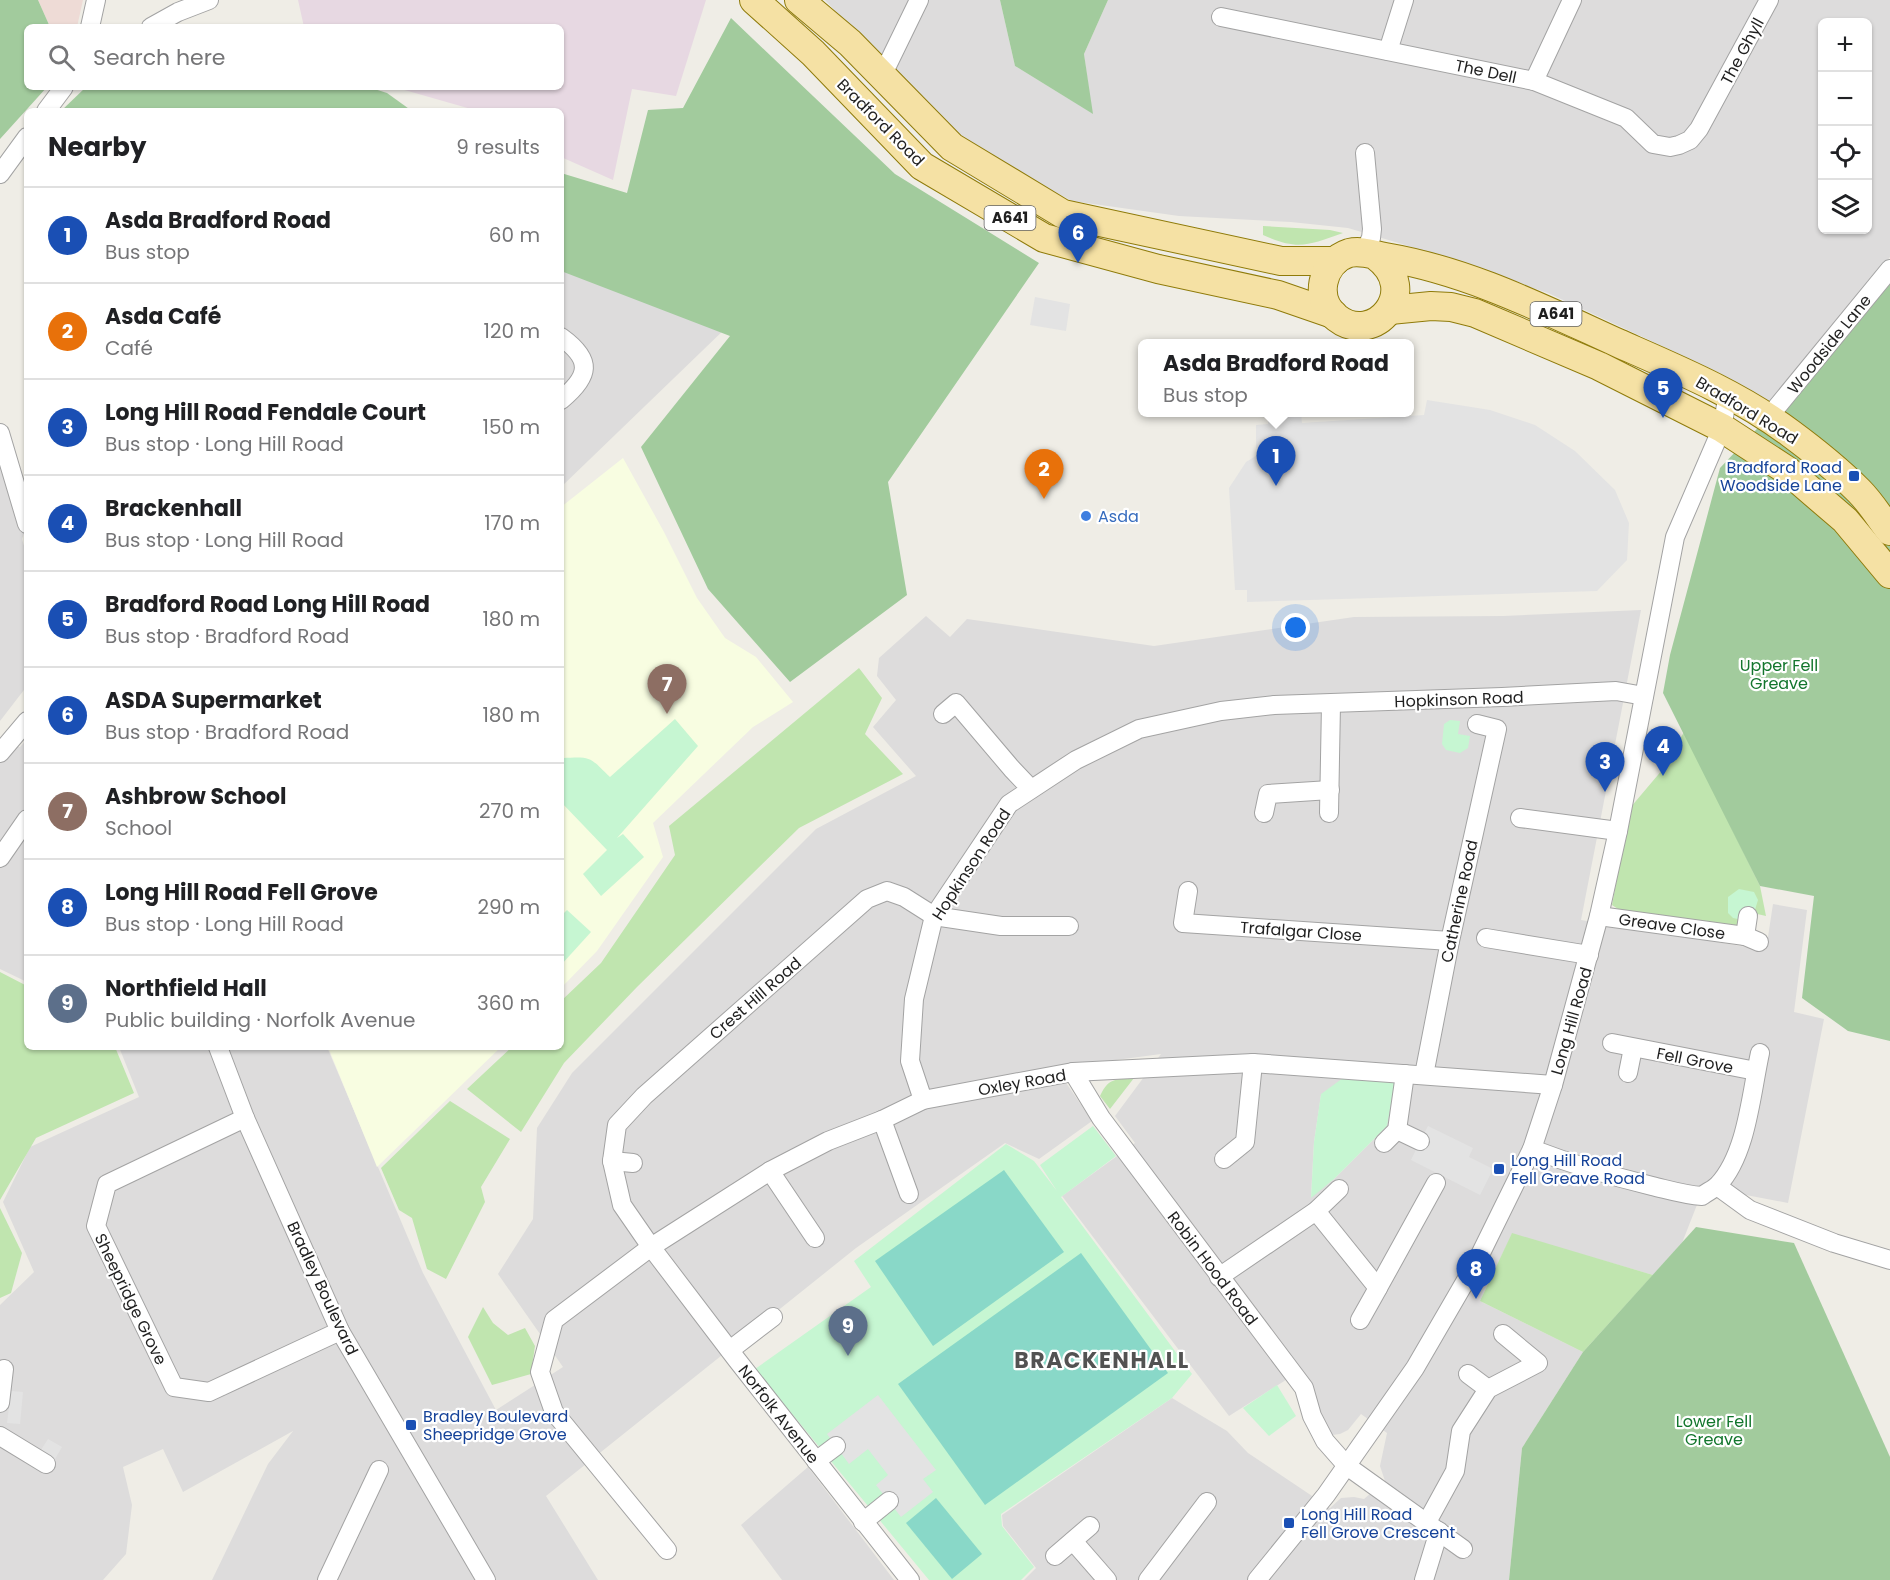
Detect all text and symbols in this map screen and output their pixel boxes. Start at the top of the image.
street label: The Ghyll [1715,14,1770,89]
map controls [1818,18,1872,234]
button: + [1818,18,1872,72]
search box [24,24,564,90]
icon: search [45,41,78,74]
text: Search here [93,42,226,73]
street label: The Dell [1453,54,1519,89]
button: − [1818,72,1872,126]
street label: Bradford Road [832,73,930,171]
button: locate [1818,126,1872,180]
text: Nearby [48,129,146,165]
text: 9 results [456,133,540,161]
button: layers [1818,180,1872,234]
text: Asda Bradford Road [105,205,331,236]
road number: A641 [984,206,1036,230]
pin: 6 [1058,214,1098,263]
text: 1 [64,221,71,249]
text: 60 m [489,221,540,249]
text: Bus stop [105,238,190,266]
street label: Woodside Lane [1782,290,1877,399]
text: Asda Café [105,301,221,332]
road number: A641 [1530,302,1582,326]
text: 2 [62,317,73,345]
text: 120 m [484,317,540,345]
text: Café [105,334,153,362]
popup [1138,339,1414,417]
text: Asda Bradford Road [1163,348,1389,379]
pin: 5 [1644,368,1682,418]
street label: Bradford Road [1691,371,1802,450]
text: Bus stop [1163,381,1248,409]
text: Long Hill Road Fendale Court [105,397,426,428]
text: 3 [61,413,74,441]
text: 150 m [483,413,540,441]
text: Bus stop · Long Hill Road [105,430,344,458]
pin: 1 [1256,436,1296,486]
pin: 2 [1024,450,1064,499]
place label: Bradford Road Woodside Lane [1720,456,1842,497]
marker: Bradford Road Woodside Lane [1847,469,1861,483]
text: Brackenhall [105,493,242,524]
place label: Asda [1098,505,1139,528]
text: 4 [61,509,74,537]
text: 170 m [484,509,540,537]
marker: Asda [1079,509,1093,523]
text: Bus stop · Long Hill Road [105,526,344,554]
text: Bradford Road Long Hill Road [105,589,430,620]
text: 5 [61,605,74,633]
text: 180 m [482,605,540,633]
your location [1281,613,1310,642]
text: Bus stop · Bradford Road [105,622,349,650]
park label: Upper Fell Greave [1740,654,1818,695]
pin: 7 [648,664,686,714]
text: ASDA Supermarket [105,685,322,716]
street label: Hopkinson Road [1394,686,1524,713]
text: 6 [61,701,74,729]
text: 180 m [482,701,540,729]
text: Bus stop · Bradford Road [105,718,349,746]
pin: 4 [1644,726,1682,776]
pin: 3 [1586,742,1624,792]
text: Ashbrow School [105,781,287,812]
text: 7 [62,797,73,825]
text: 270 m [479,797,540,825]
street label: Hopkinson Road [927,804,1016,925]
text: School [105,814,172,842]
street label: Catherine Road [1435,838,1484,965]
text: Long Hill Road Fell Grove [105,877,378,908]
text: 8 [61,893,74,921]
text: 290 m [477,893,540,921]
street label: Greave Close [1617,908,1727,945]
text: Bus stop · Long Hill Road [105,910,344,938]
street label: Trafalgar Close [1239,916,1363,947]
street label: Crest Hill Road [704,952,806,1045]
street label: Long Hill Road [1545,965,1598,1078]
text: Northfield Hall [105,973,267,1004]
text: 9 [61,989,74,1017]
text: 360 m [477,989,540,1017]
text: Public building · Norfolk Avenue [105,1006,415,1034]
street label: Fell Grove [1655,1042,1735,1079]
street label: Oxley Road [976,1063,1068,1102]
place label: Long Hill Road Fell Greave Road [1511,1149,1645,1190]
marker: Long Hill Road Fell Greave Road [1492,1162,1506,1176]
street label: Robin Hood Road [1162,1206,1263,1330]
street label: Bradley Boulevard [281,1218,364,1359]
street label: Sheepridge Grove [89,1230,172,1369]
pin: 8 [1456,1250,1496,1299]
pin: 9 [828,1306,868,1356]
district label: BRACKENHALL [1014,1345,1190,1376]
street label: Norfolk Avenue [733,1360,824,1469]
place label: Bradley Boulevard Sheepridge Grove [423,1405,568,1446]
park label: Lower Fell Greave [1676,1410,1752,1451]
marker: Bradley Boulevard Sheepridge Grove [404,1418,418,1432]
place label: Long Hill Road Fell Grove Crescent [1301,1503,1455,1544]
marker: Long Hill Road Fell Grove Crescent [1282,1516,1296,1530]

